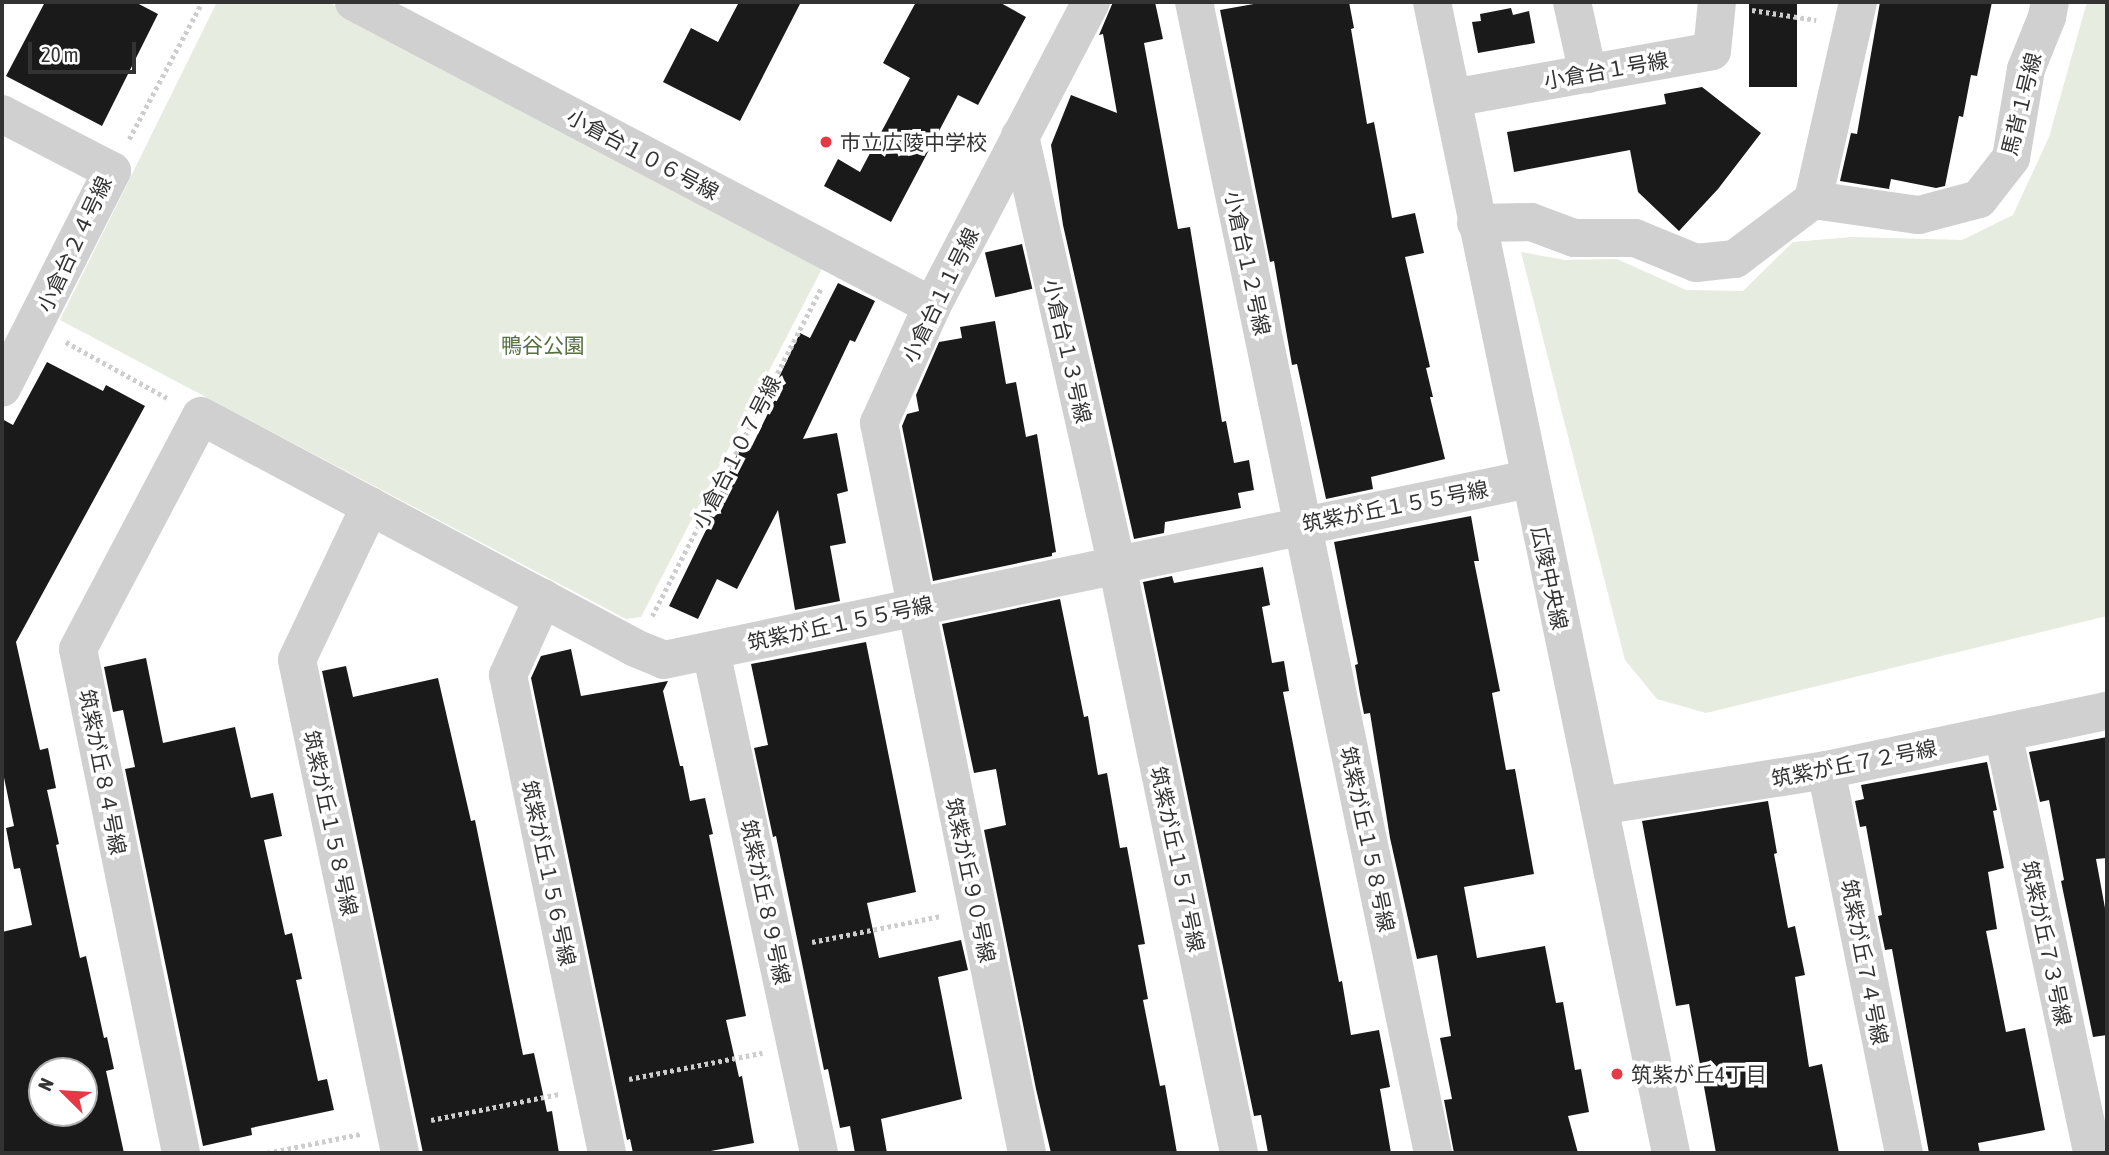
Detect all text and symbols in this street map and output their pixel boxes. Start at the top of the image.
scale bar [32,28,140,72]
text: 20 m [41,42,79,66]
street label: 小倉台１号線 [1542,47,1670,93]
street label: 馬背１号線 [1996,50,2046,158]
street label: 小倉台１０６号線 [563,103,723,205]
place label: 市立広陵中学校 [840,129,987,155]
marker: 市立広陵中学校 [818,134,834,150]
street label: 小倉台２４号線 [32,172,116,316]
street label: 小倉台１２号線 [1220,188,1276,338]
street label: 小倉台１１号線 [896,223,984,367]
street label: 小倉台１３号線 [1039,277,1097,425]
park label: 鴨谷公園 [501,332,585,358]
street label: 小倉台１０７号線 [687,371,785,533]
street label: 筑紫が丘１５５号線 [1300,476,1490,536]
street label: 広陵中央線 [1527,524,1573,632]
street label: 筑紫が丘１５５号線 [745,591,935,655]
street label: 筑紫が丘８４号線 [75,687,131,857]
street label: 筑紫が丘１５８号線 [299,728,363,918]
street label: 筑紫が丘７２号線 [1769,735,1939,791]
street label: 筑紫が丘１５８号線 [1336,744,1400,934]
street label: 筑紫が丘１５７号線 [1146,764,1210,954]
street label: 筑紫が丘１５６号線 [517,778,581,968]
street label: 筑紫が丘９０号線 [941,795,1001,965]
street label: 筑紫が丘８９号線 [736,817,796,987]
street label: 筑紫が丘７３号線 [2017,858,2077,1028]
street label: 筑紫が丘７４号線 [1837,877,1893,1047]
north arrow [28,1057,98,1127]
place label: 筑紫が丘4丁目 [1631,1061,1767,1087]
marker: 筑紫が丘4丁目 [1609,1066,1625,1082]
text: N [33,1075,58,1094]

